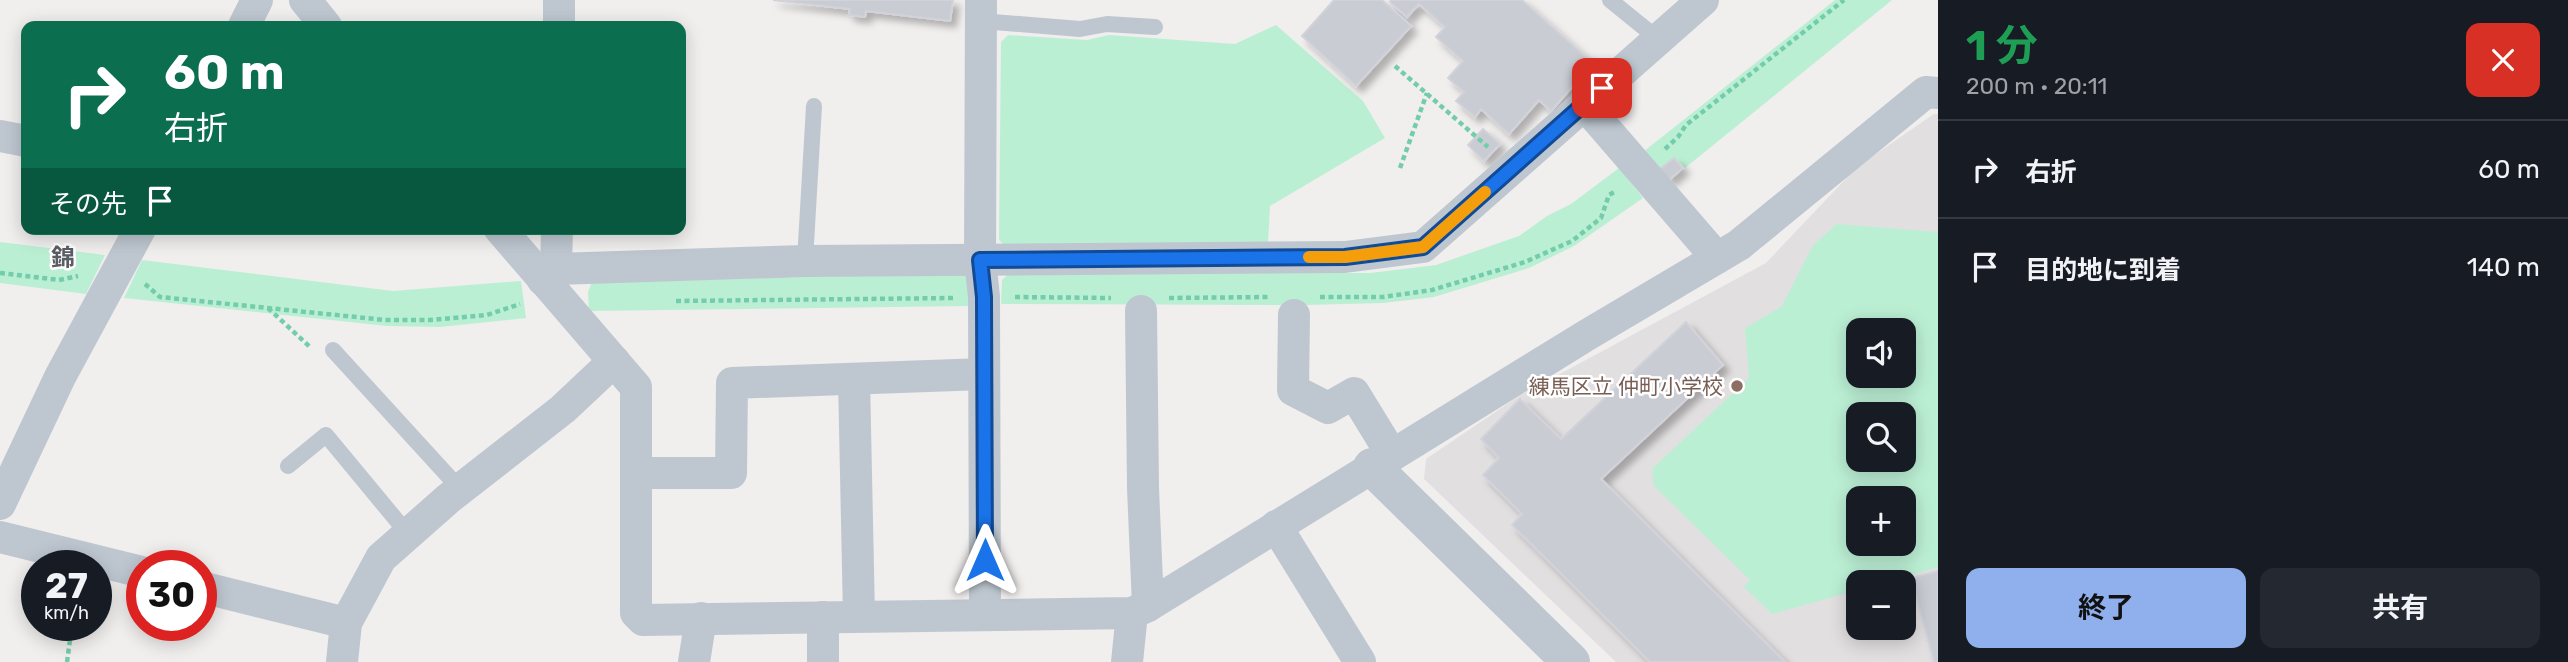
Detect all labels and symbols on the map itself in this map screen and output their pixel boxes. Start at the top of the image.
pin [1572,58,1632,118]
district label: 錦 [51,244,75,272]
place label: 練馬区立 仲町小学校 [1529,374,1723,399]
marker: 練馬区立 仲町小学校 [1729,378,1745,394]
position arrow [948,523,1022,597]
speed limit sign: 30 [126,550,217,641]

